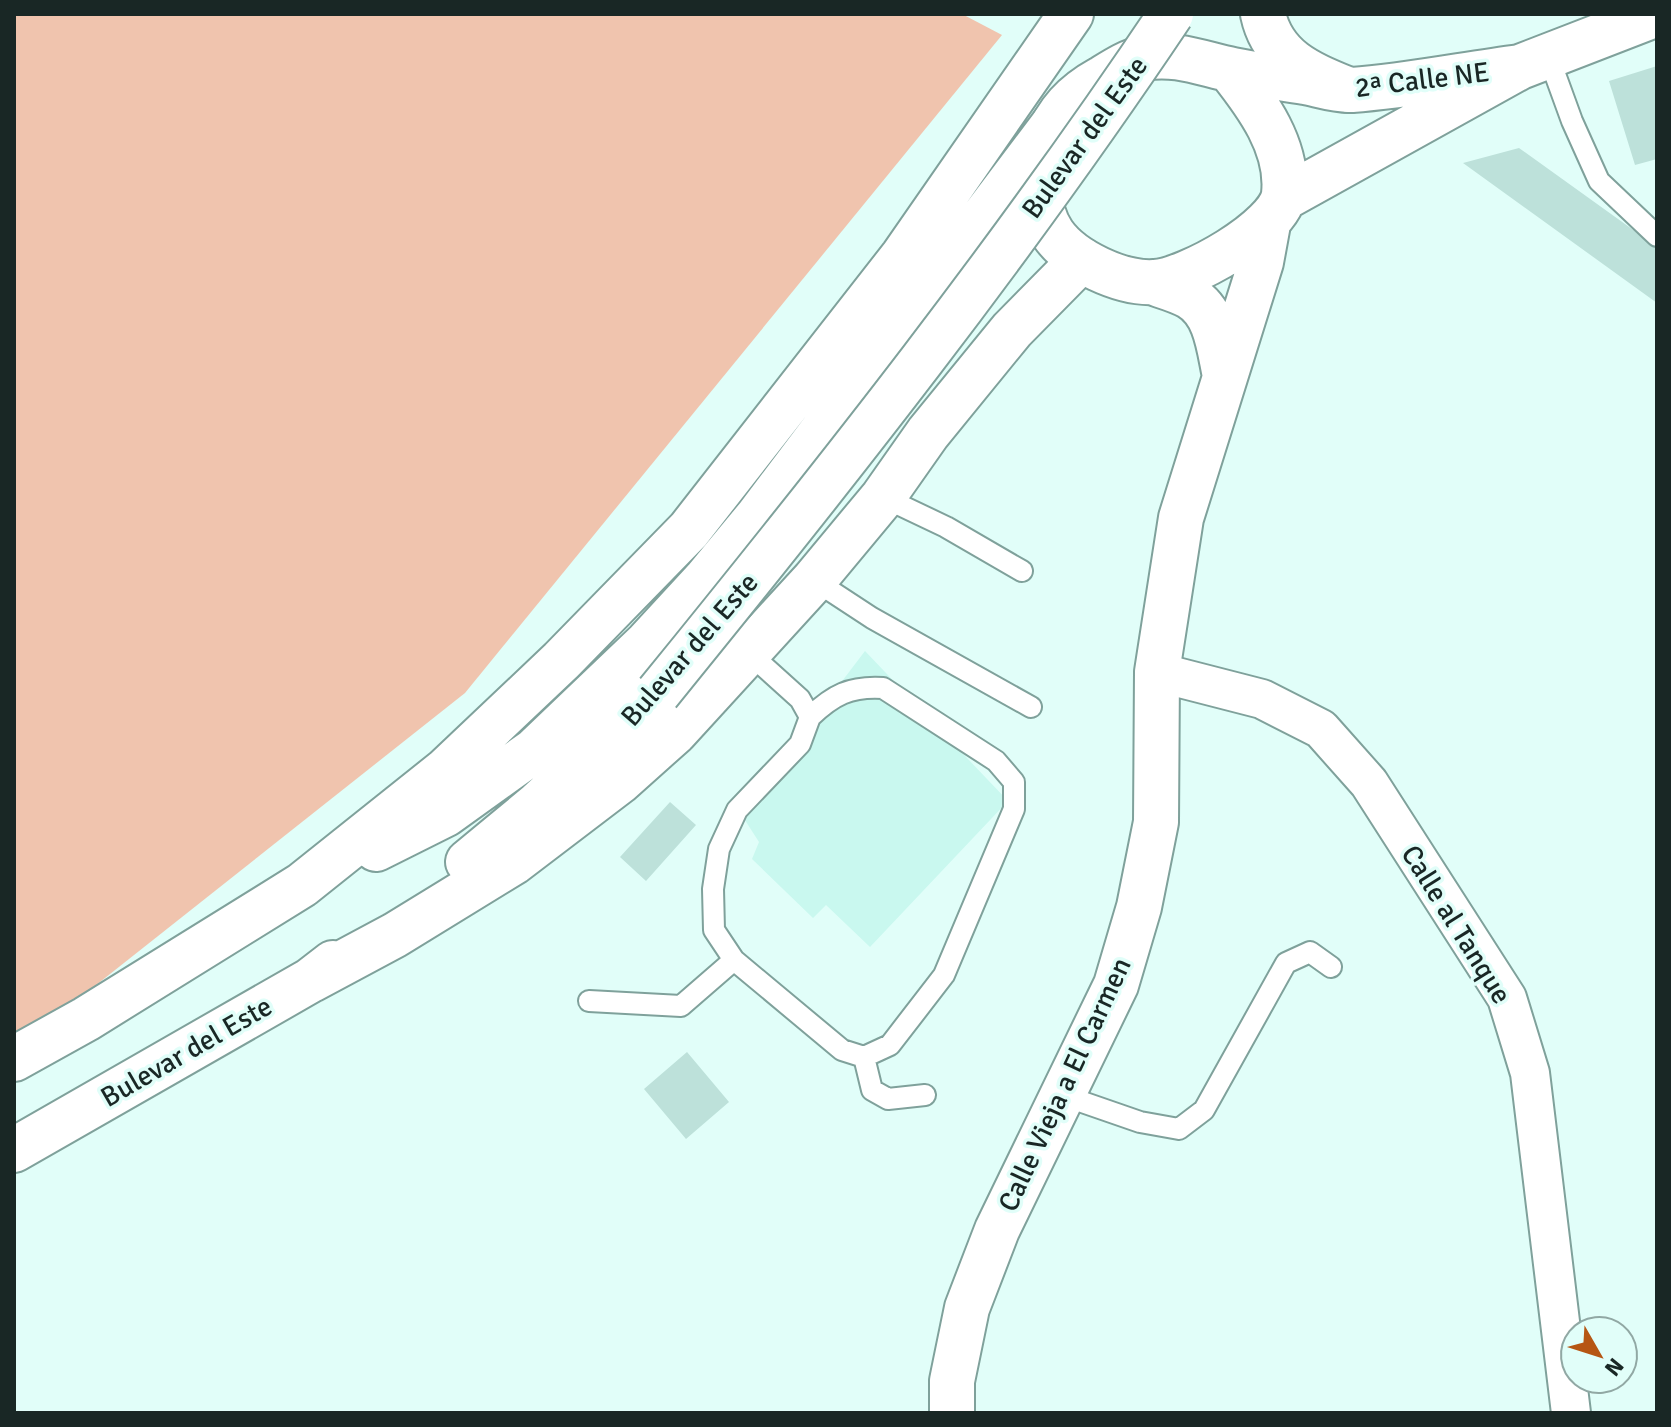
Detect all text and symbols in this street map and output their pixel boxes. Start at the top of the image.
street label: Bulevar del Este [1015,50,1155,225]
street label: 2ª Calle NE [1353,55,1491,105]
street label: Bulevar del Este [614,566,766,733]
street label: Calle al Tanque [1394,839,1518,1010]
street label: Calle Vieja a El Carmen [991,952,1139,1217]
street label: Bulevar del Este [95,989,278,1115]
north arrow [1559,1315,1639,1395]
text: N [1599,1353,1629,1382]

